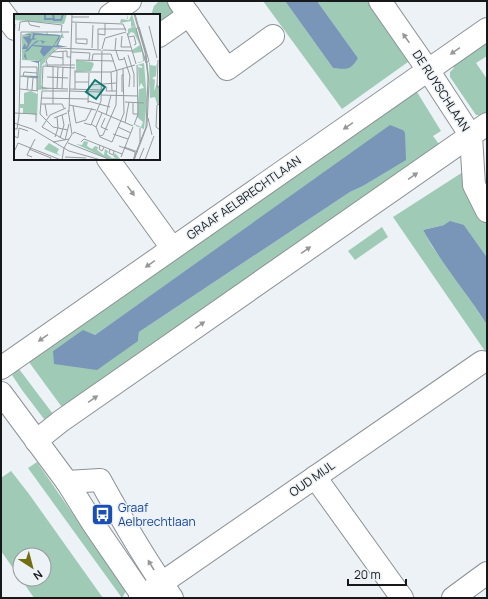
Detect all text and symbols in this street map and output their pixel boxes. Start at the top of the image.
inset map [14,14,160,160]
one-way arrow [402,33,410,43]
street label: DE RUYSCHLAAN [409,47,474,135]
one-way arrow [450,47,460,55]
one-way arrow [343,122,353,130]
street label: GRAAF AELBRECHTLAAN [183,152,304,244]
one-way arrow [408,172,418,180]
one-way arrow [127,185,135,196]
one-way arrow [301,246,312,254]
one-way arrow [144,260,155,268]
one-way arrow [194,321,205,329]
one-way arrow [38,334,48,342]
one-way arrow [88,395,98,403]
street label: OUD MIJL [285,457,338,501]
place label: Graaf Aelbrechtlaan [118,499,196,530]
bus stop icon: Graaf Aelbrechtlaan [90,502,116,528]
north arrow [12,547,52,587]
one-way arrow [147,559,154,571]
scale bar [348,561,406,587]
text: 20 m [354,566,381,583]
text: N [30,567,46,584]

